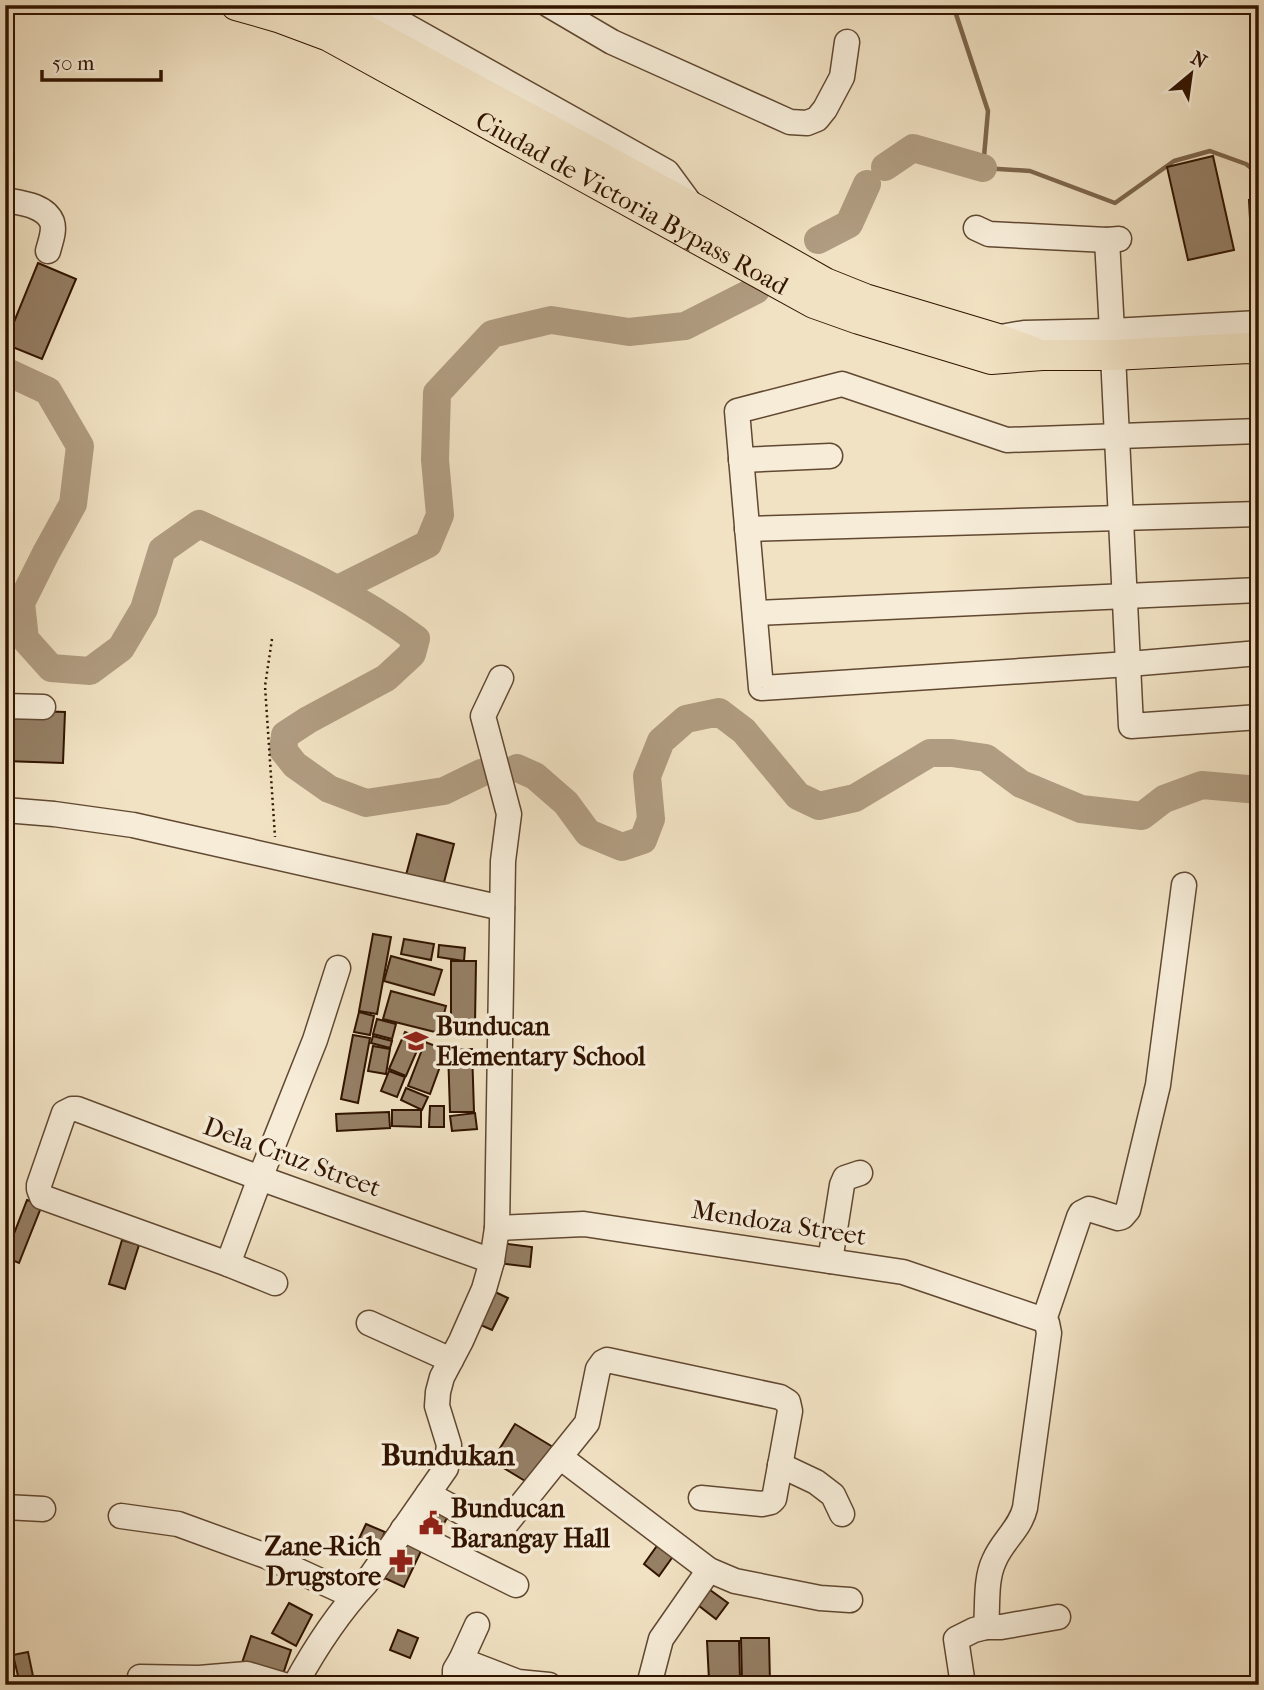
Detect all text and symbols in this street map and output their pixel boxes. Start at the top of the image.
scale bar [42,38,161,82]
north arrow [1156,38,1226,108]
text: N [1187,47,1211,73]
text: 50 m [52,51,95,75]
street label: Ciudad de Victoria Bypass Road [470,104,794,302]
place label: Bunducan Elementary School [436,1011,646,1072]
school or university icon: Bunducan Elementary School [402,1027,430,1055]
street label: Dela Cruz Street [199,1111,386,1204]
street label: Mendoza Street [690,1194,869,1252]
district label: Bundukan [381,1438,515,1473]
place label: Bunducan Barangay Hall [451,1493,611,1554]
public building icon: Bunducan Barangay Hall [417,1509,445,1537]
place label: Zane-Rich Drugstore [265,1531,381,1592]
pharmacy icon: Zane-Rich Drugstore [387,1547,415,1575]

